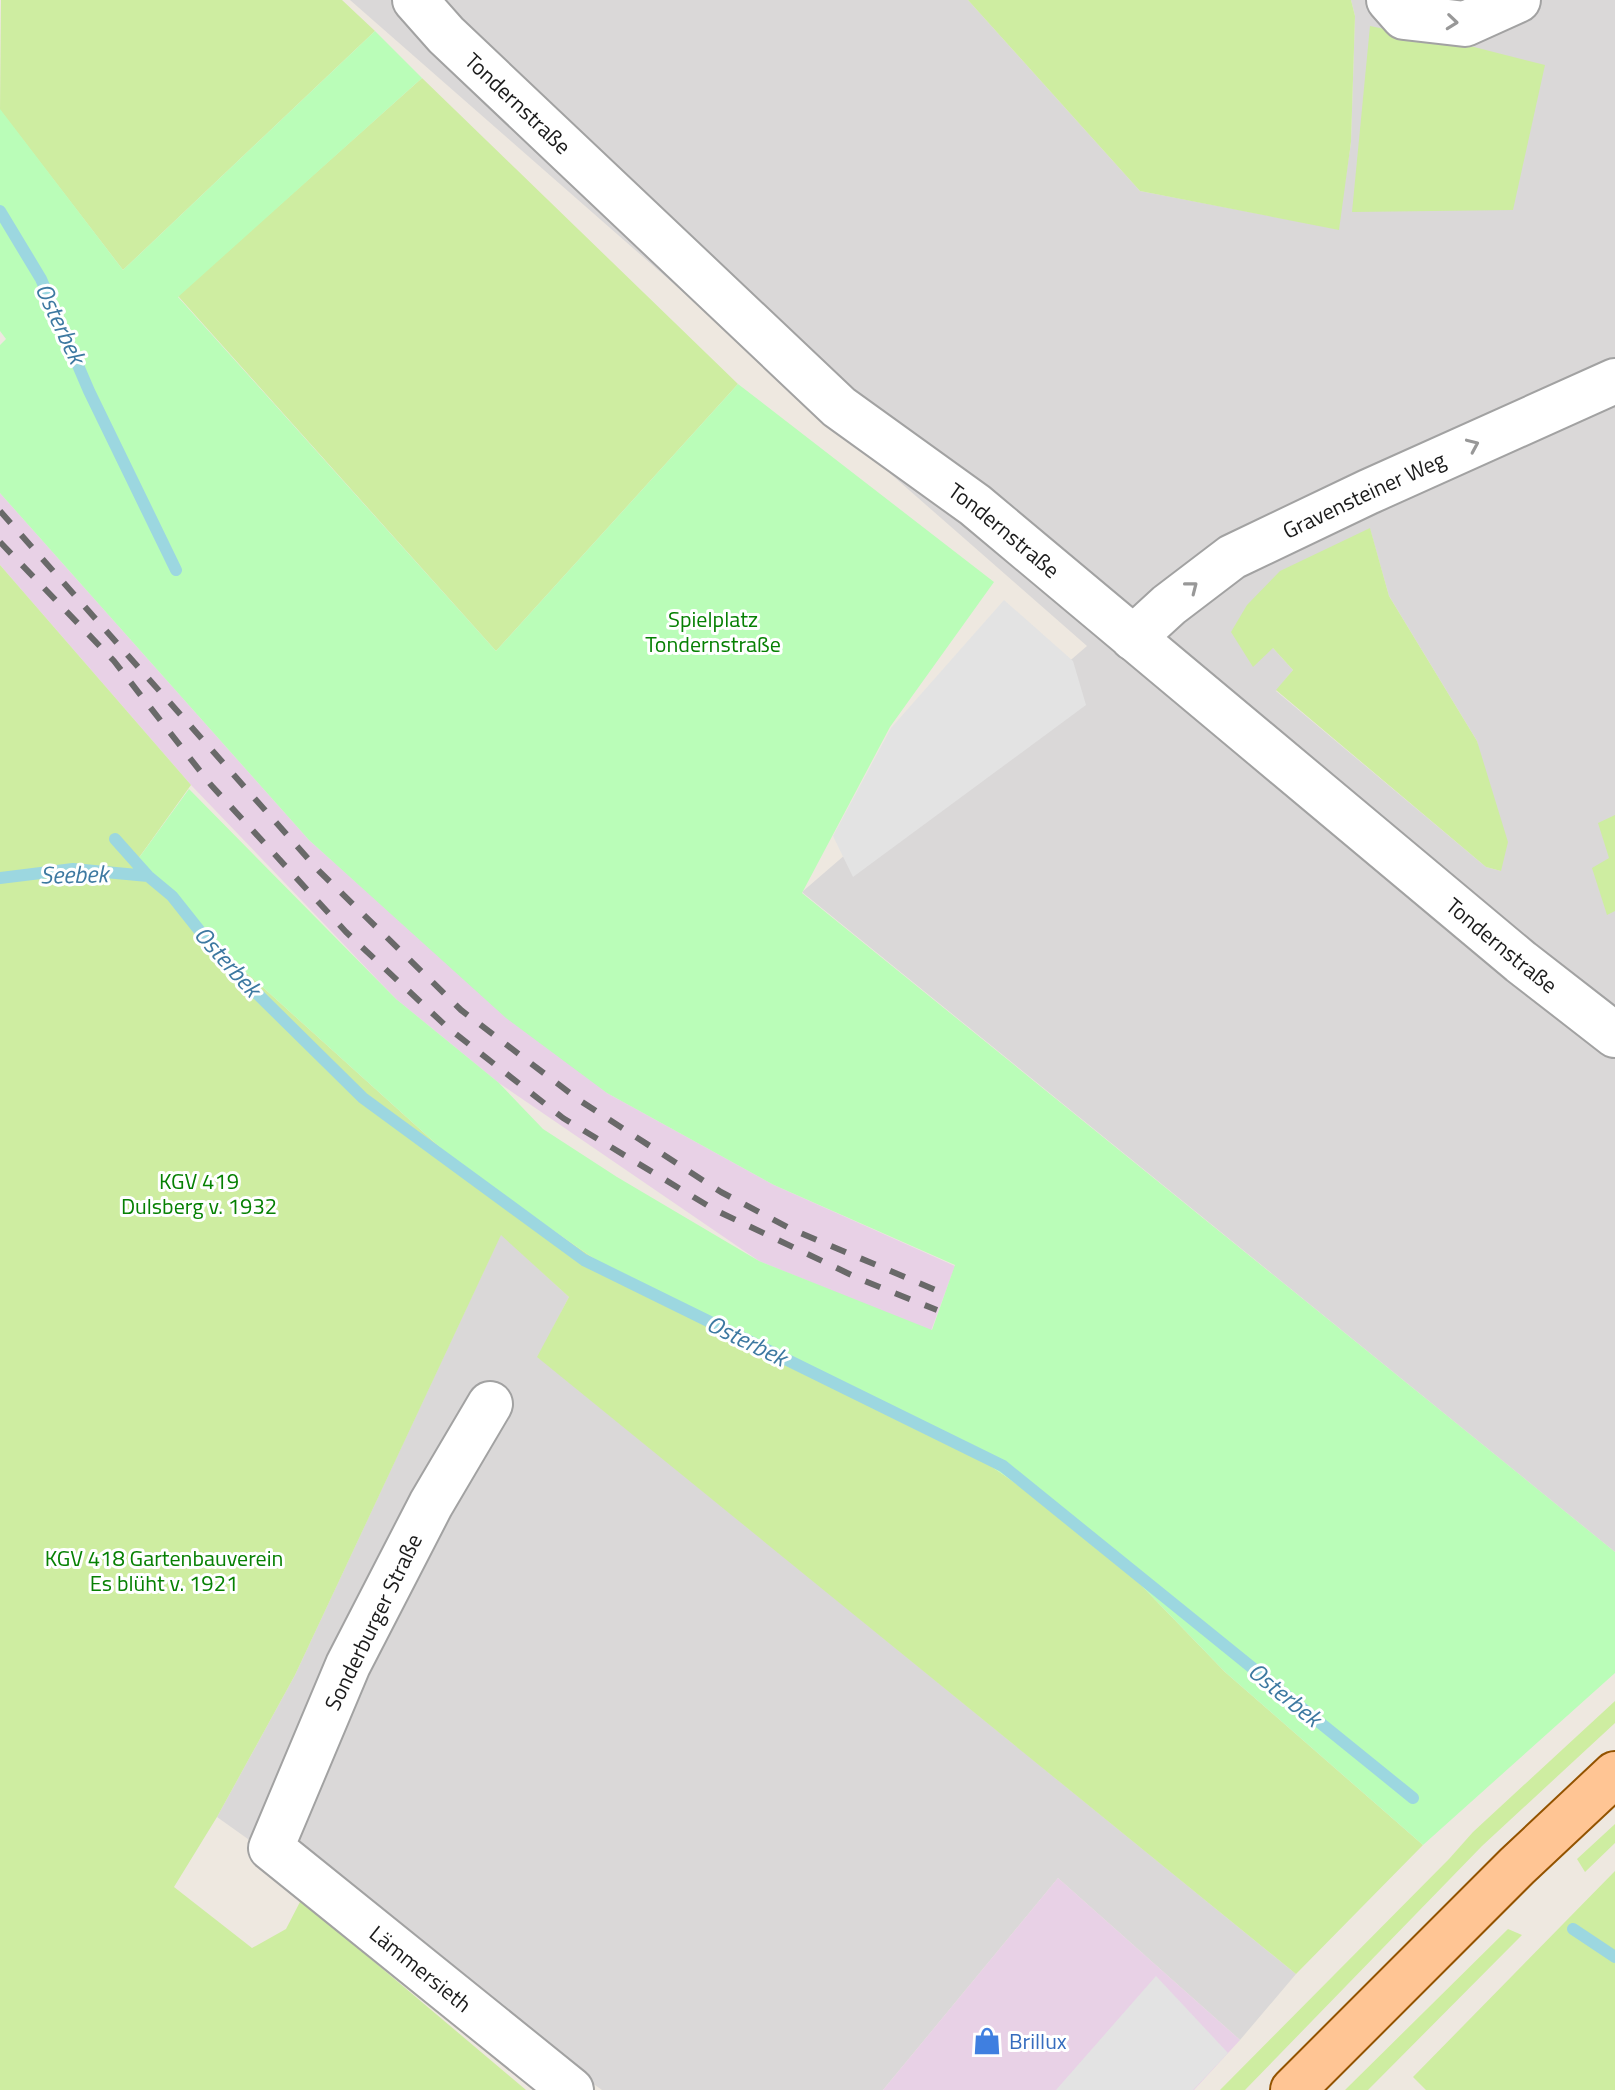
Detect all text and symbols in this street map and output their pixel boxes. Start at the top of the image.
one-way arrow [1446,14,1459,31]
street label: Tondernstraße [457,44,579,162]
water label: Osterbek [27,277,97,372]
one-way arrow [1465,439,1480,455]
street label: Gravensteiner Weg [1277,442,1451,547]
street label: Tondernstraße [941,474,1067,586]
one-way arrow [1183,583,1198,597]
park label: Spielplatz Tondernstraße [645,602,781,661]
water label: Seebek [40,855,112,893]
street label: Tondernstraße [1438,889,1565,1001]
water label: Osterbek [186,917,272,1007]
park label: KGV 419 Dulsberg v. 1932 [121,1164,277,1223]
water label: Osterbek [701,1305,796,1376]
street label: Sonderburger Straße [315,1528,431,1716]
park label: KGV 418 Gartenbauverein Es blüht v. 1921 [45,1541,283,1600]
water label: Osterbek [1240,1653,1332,1737]
street label: Lämmersieth [362,1917,479,2020]
place label: Brillux [1009,2024,1067,2058]
shop icon: Brillux [972,2026,1002,2056]

